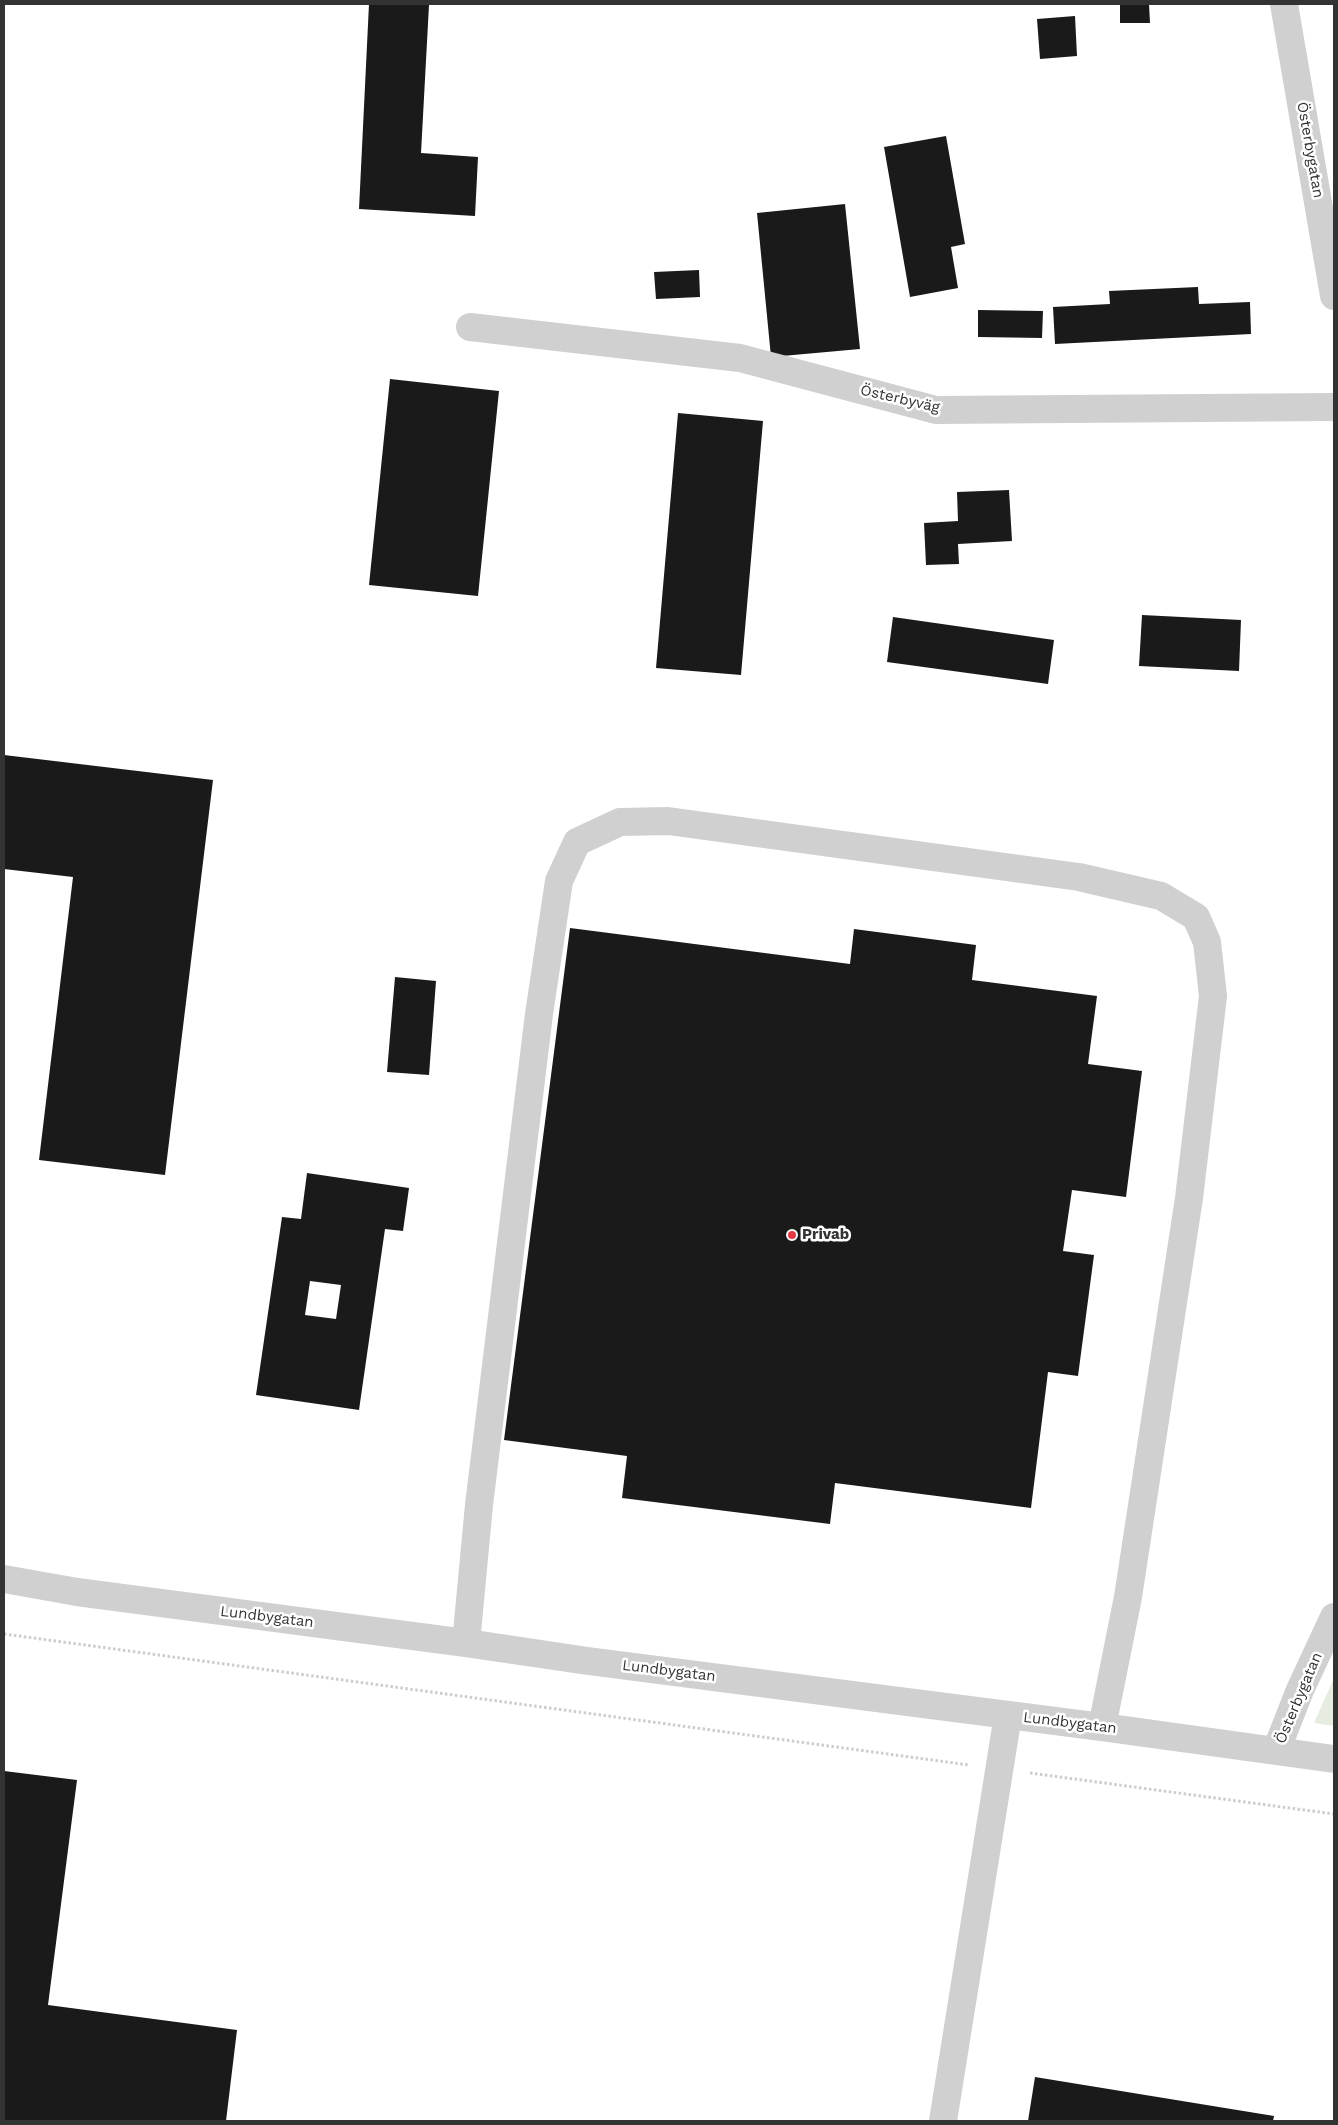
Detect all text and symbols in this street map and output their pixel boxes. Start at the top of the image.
street label: Österbygatan [1293,101,1327,199]
street label: Österbyväg [858,381,942,417]
place label: Privab [802,1226,849,1244]
marker: Privab [786,1229,798,1241]
street label: Lundbygatan [219,1602,315,1632]
street label: Österbygatan [1272,1650,1326,1746]
street label: Lundbygatan [621,1656,717,1686]
street label: Lundbygatan [1022,1708,1118,1738]

